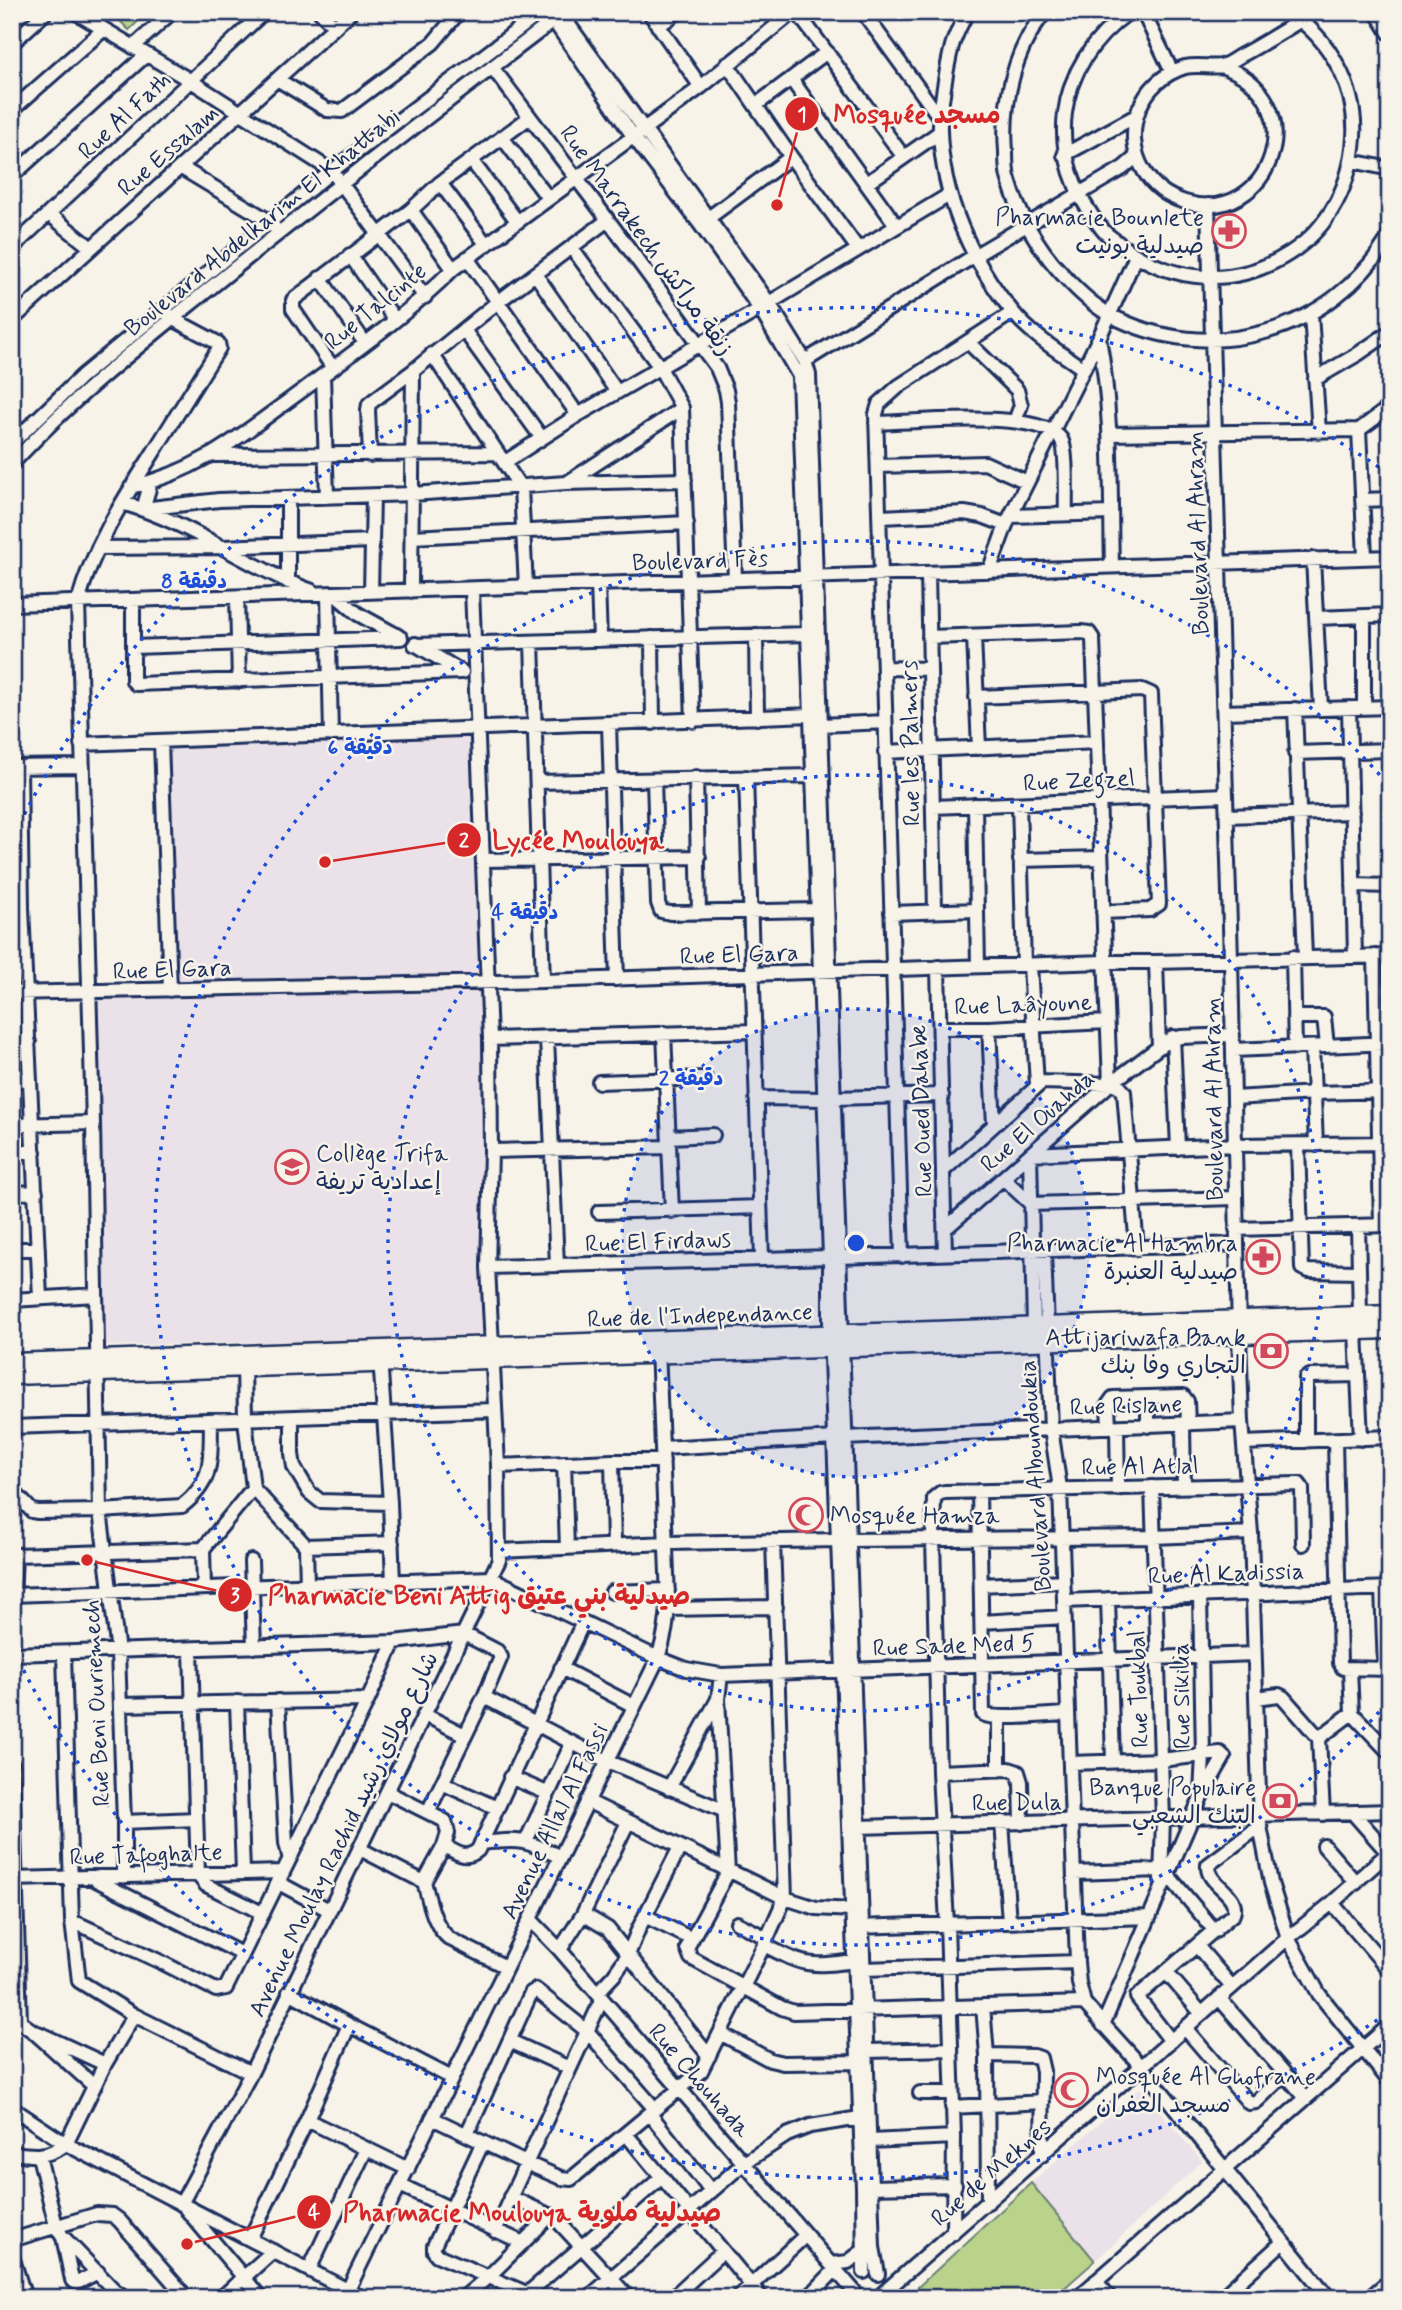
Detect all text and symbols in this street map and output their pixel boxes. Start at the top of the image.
street label: Rue Al Fath [72,65,178,167]
callout: Mosquée مسجد [784,90,1015,137]
street label: Rue Essalam [112,98,226,204]
text: Mosquée مسجد [833,99,1001,133]
text: 1 [797,101,807,129]
street label: Boulevard Abdelkarim El Khattabi [118,102,407,344]
street label: Rue Marrakech زنقة مراكش [552,119,740,362]
place label: Pharmacie Bounlete صيدلية بونيت [995,203,1204,262]
pharmacy icon: Pharmacie Bounlete صيدلية بونيت [1210,212,1248,250]
street label: Rue Talcinte [318,256,434,358]
street label: Boulevard Al Ahram [1179,430,1218,635]
street label: Boulevard Fès [631,544,769,579]
text: 8 دقيقة [161,568,227,596]
street label: Rue les Palmers [895,659,928,826]
text: 6 دقيقة [328,734,392,762]
street label: Rue Zegzel [1022,763,1136,803]
callout: Lycée Moulouya [446,817,675,864]
text: Lycée Moulouya [492,825,665,859]
text: 2 [459,827,470,855]
text: 4 دقيقة [492,899,558,927]
street label: Rue El Gara [679,938,799,973]
street label: Rue El Gara [112,953,232,988]
street label: Rue Laâyoune [954,988,1092,1023]
street label: Boulevard Al Ahram [1197,997,1232,1201]
street label: Rue Oued Dahabe [904,1024,941,1198]
street label: Rue El Ouahda [974,1064,1102,1180]
text: 2 دقيقة [659,1065,723,1093]
place label: Collège Trifa إعدادية تريفة [316,1139,449,1198]
school or university icon: Collège Trifa إعدادية تريفة [273,1148,311,1186]
street label: Rue El Firdaws [585,1224,732,1261]
place label: Pharmacie Al Hambra صيدلية العنبرة [1007,1229,1238,1288]
centre of rings [844,1231,868,1255]
pharmacy icon: Pharmacie Al Hambra صيدلية العنبرة [1244,1238,1282,1276]
street label: Rue de l'Independance [587,1297,813,1336]
place label: Attijariwafa Bank التجاري وفا بنك [1045,1323,1246,1382]
bank icon: Attijariwafa Bank التجاري وفا بنك [1252,1332,1290,1370]
street label: Boulevard Alboundoukia [1013,1359,1060,1593]
street label: Rue Rislane [1069,1389,1183,1424]
street label: Rue Al Atlal [1081,1451,1199,1484]
mosque icon: Mosquée Hamza [787,1496,825,1534]
place label: Mosquée Hamza [830,1501,1000,1532]
street label: Rue Al Kadissia [1147,1556,1305,1593]
callout: Pharmacie Beni Attig صيدلية بني عتيق [218,1571,704,1618]
text: Pharmacie Beni Attig صيدلية بني عتيق [268,1580,690,1619]
text: 3 [230,1582,240,1610]
street label: Rue Beni Ouriemech [77,1599,118,1807]
street label: Rue Sade Med 5 [872,1628,1036,1665]
street label: Rue Toukbal [1122,1630,1157,1748]
street label: Rue Sikilia [1166,1643,1199,1749]
street label: Avenue Moulay Rachid شارع مولاي رشيد [242,1647,447,2022]
street label: Avenue Allal Al Fassi [495,1719,616,1925]
place label: Banque Populaire البنك الشعبي [1089,1773,1256,1836]
bank icon: Banque Populaire البنك الشعبي [1261,1782,1299,1820]
street label: Rue Dula [972,1787,1062,1820]
street label: Rue Tafoghalte [69,1837,223,1876]
street label: Rue Chouhada [641,2017,757,2145]
place label: Mosquée Al Ghofrane مسجد الغفران [1096,2062,1316,2121]
mosque icon: Mosquée Al Ghofrane مسجد الغفران [1052,2071,1090,2109]
street label: Rue de Meknes [925,2112,1059,2234]
callout: Pharmacie Moulouya صيدلية ملوية [296,2188,732,2235]
text: Pharmacie Moulouya صيدلية ملوية [343,2197,721,2231]
text: 4 [308,2199,321,2227]

